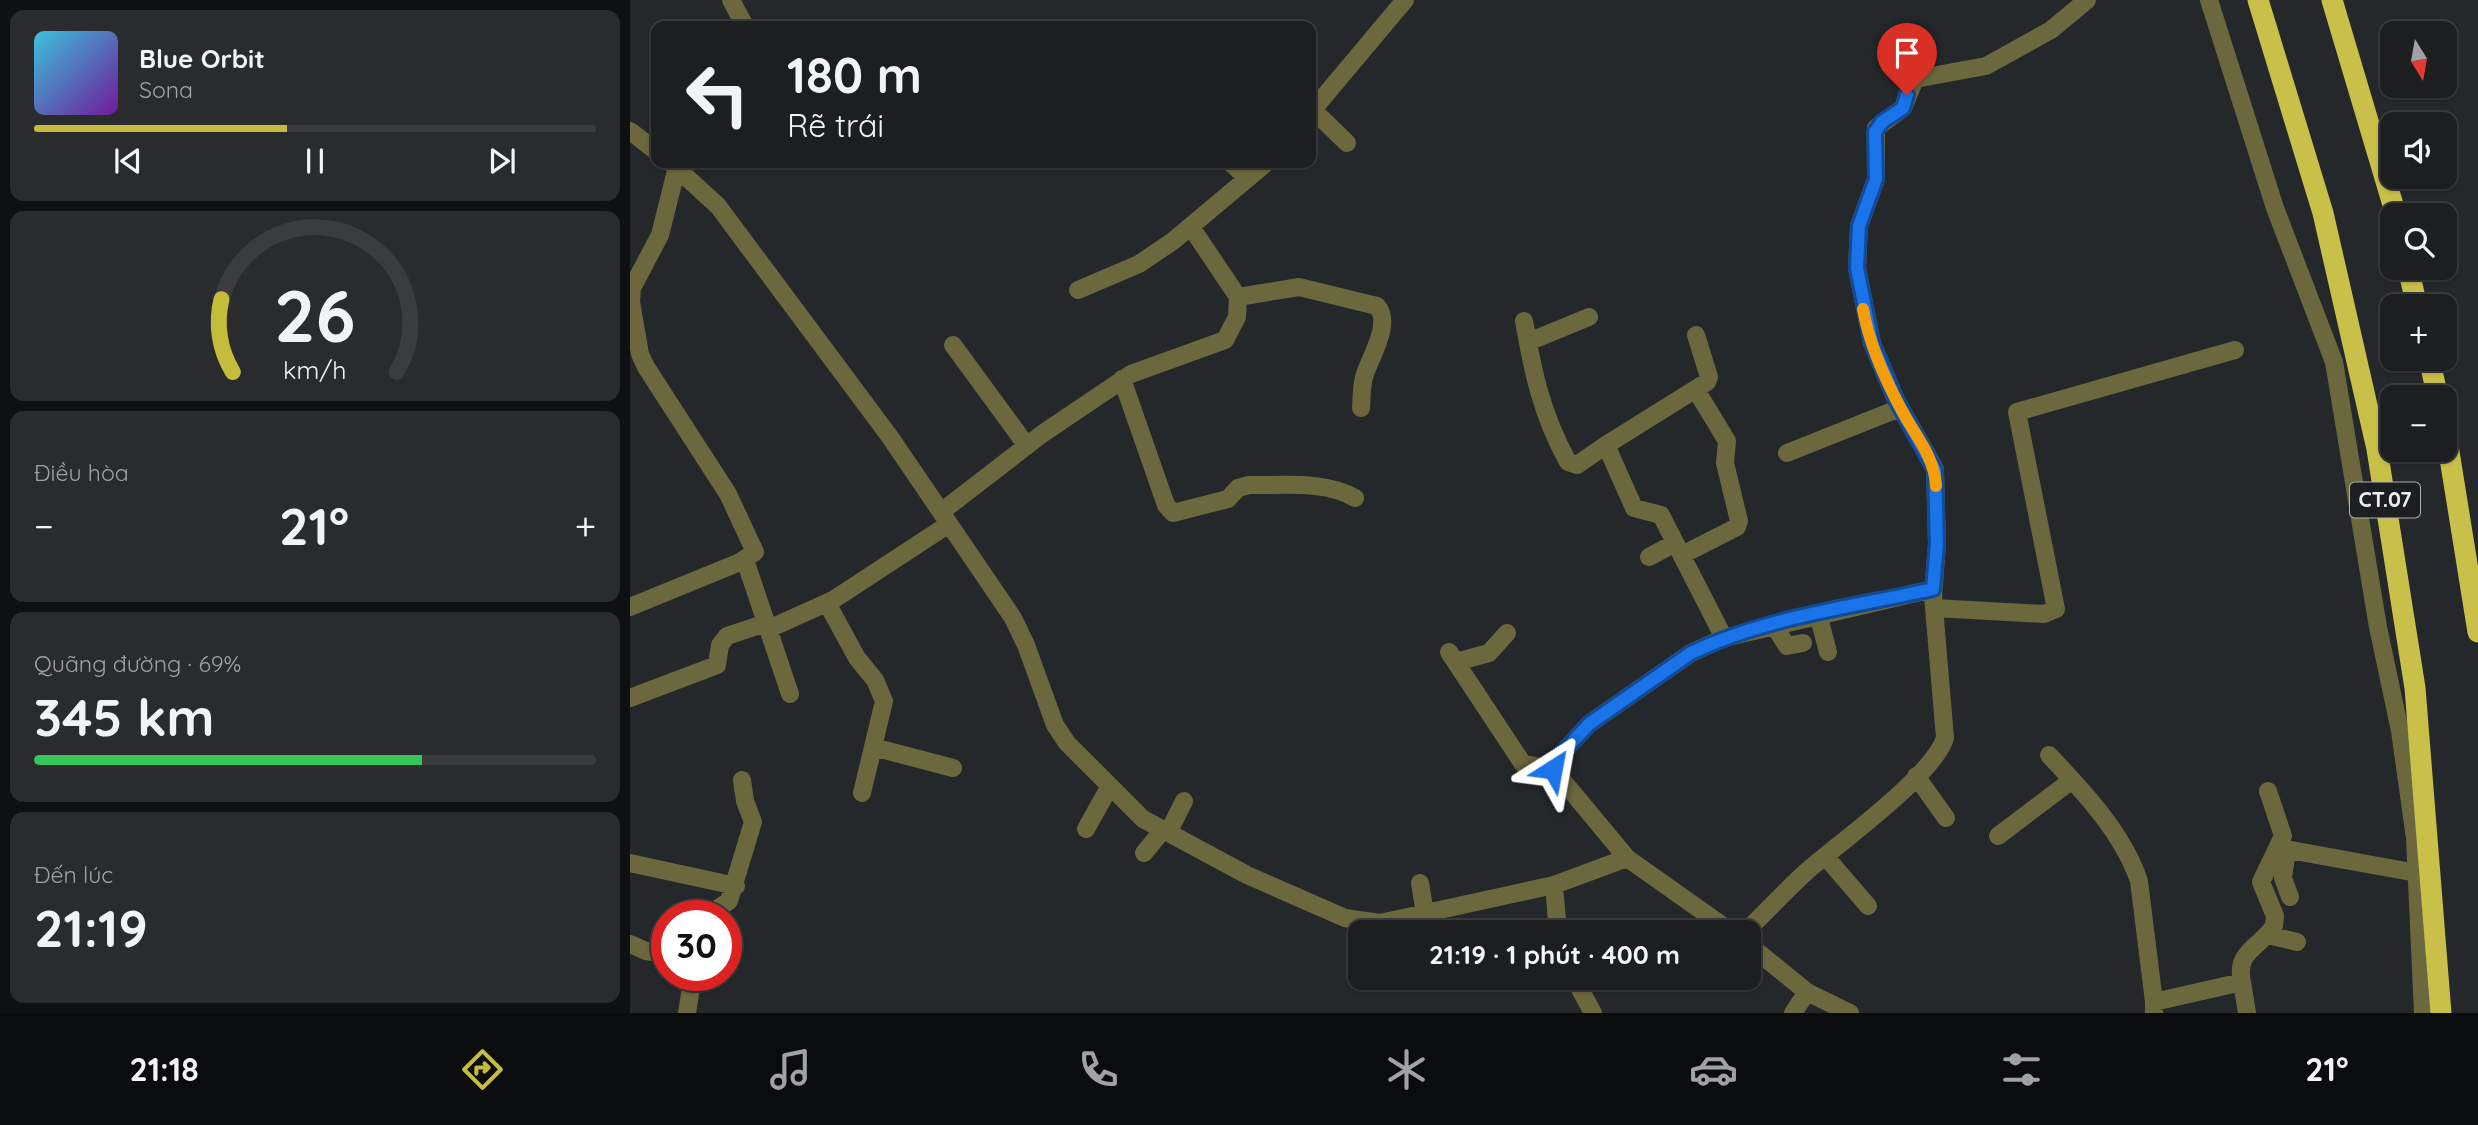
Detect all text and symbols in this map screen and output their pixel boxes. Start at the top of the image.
north arrow [2380,21,2457,98]
map controls [2380,21,2457,462]
pin [1877,23,1937,95]
icon: arrive [1888,34,1926,72]
text: Blue Orbit [139,42,265,75]
text: 180 m [787,44,922,105]
icon: left [672,49,763,140]
text: Sona [139,75,193,104]
text: Rẽ trái [787,105,884,145]
button: sound [2380,112,2457,189]
icon: previous [109,142,147,180]
icon: pause [296,142,334,180]
icon: next [483,142,521,180]
button: search [2380,203,2457,280]
text: 26 [274,269,356,360]
button: + [2380,294,2457,371]
text: km/h [283,354,347,385]
button: − [2380,385,2457,462]
text: Điều hòa [34,458,129,487]
road number: CT.07 [2350,482,2420,518]
text: 21° [279,493,349,558]
text: − [34,502,54,550]
text: + [575,502,596,550]
text: Quãng đường · 69% [34,649,241,678]
text: 345 km [34,684,215,749]
position arrow [1516,732,1590,806]
text: Đến lúc [34,860,113,889]
text: 21:19 [34,895,148,960]
speed limit sign: 30 [651,900,742,991]
text: 21:19 · 1 phút · 400 m [1429,938,1680,971]
icon: directions [458,1045,507,1094]
icon: music [766,1045,815,1094]
icon: phone [1074,1045,1123,1094]
icon: climate [1382,1045,1431,1094]
icon: car [1689,1045,1738,1094]
icon: filters [1997,1045,2046,1094]
text: 21:18 [129,1049,199,1089]
text: 21° [2305,1049,2349,1089]

